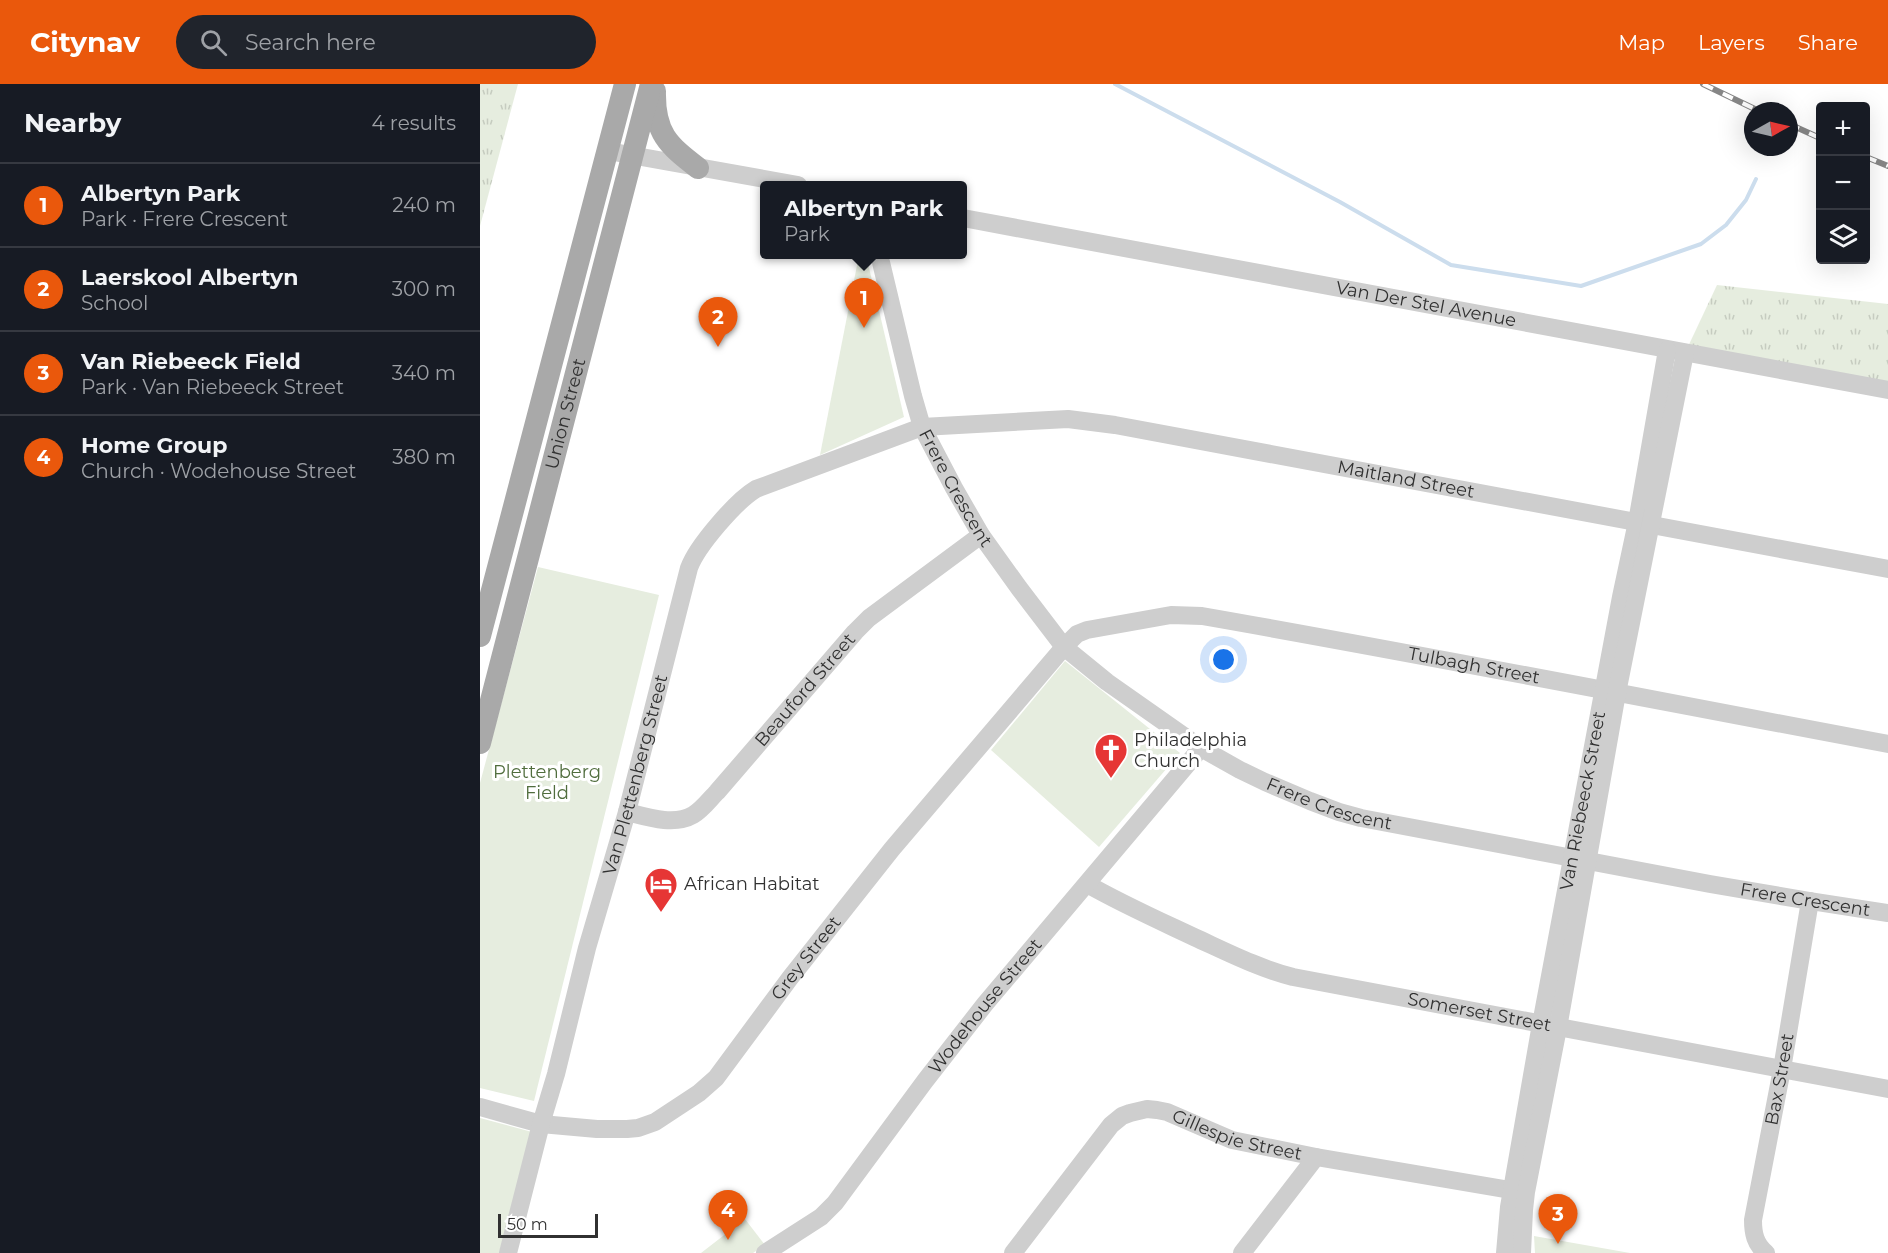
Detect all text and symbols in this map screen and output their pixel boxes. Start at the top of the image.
search box [176,15,596,69]
text: Citynav [30,25,140,59]
icon: search [197,26,230,59]
text: Search here [245,29,376,56]
text: Map [1618,30,1665,55]
text: Layers [1698,30,1765,55]
text: Share [1798,30,1858,55]
north arrow [1744,102,1798,156]
map controls [1816,102,1870,264]
button: + [1816,102,1870,156]
text: Nearby [24,107,121,139]
text: 4 results [371,111,456,135]
button: − [1816,156,1870,210]
text: Albertyn Park [81,180,240,207]
popup [760,181,967,259]
text: 1 [40,193,47,217]
text: 240 m [392,193,456,217]
text: Albertyn Park [784,195,943,222]
text: Park · Frere Crescent [81,207,288,231]
button: layers [1816,210,1870,264]
text: Park [784,222,830,246]
text: Laerskool Albertyn [81,264,298,291]
text: 2 [38,277,49,301]
text: 300 m [392,277,456,301]
street label: Van Der Stel Avenue [1334,277,1518,332]
pin: 1 [844,278,884,328]
text: School [81,291,148,315]
pin: 2 [698,298,738,347]
text: Van Riebeeck Field [81,348,301,375]
street label: Union Street [540,356,590,472]
text: 3 [38,361,49,385]
text: 340 m [392,361,456,385]
text: Park · Van Riebeeck Street [81,375,344,399]
street label: Frere Crescent [914,425,997,551]
text: Home Group [81,432,227,459]
text: 4 [37,445,50,469]
text: 380 m [392,445,456,469]
street label: Maitland Street [1336,456,1476,503]
text: Church · Wodehouse Street [81,459,356,483]
street label: Beauford Street [750,629,860,751]
street label: Tulbagh Street [1406,642,1542,689]
your location [1209,645,1238,674]
street label: Van Plettenberg Street [598,672,672,878]
street label: Van Riebeeck Street [1555,709,1610,892]
place label: Philadelphia Church [1134,729,1247,772]
church icon: Philadelphia Church [1093,732,1129,779]
park label: Plettenberg Field [493,761,601,804]
street label: Frere Crescent [1263,773,1394,835]
hotel icon: African Habitat [643,866,679,913]
place label: African Habitat [684,873,820,895]
street label: Frere Crescent [1739,878,1872,921]
street label: Grey Street [766,912,846,1004]
street label: Wodehouse Street [924,934,1046,1078]
street label: Somerset Street [1406,988,1553,1036]
street label: Bax Street [1760,1032,1799,1127]
street label: Gillespie Street [1169,1105,1304,1165]
pin: 4 [708,1190,748,1240]
pin: 3 [1538,1194,1578,1244]
scale bar [498,1211,598,1238]
text: 50 m [507,1215,548,1234]

